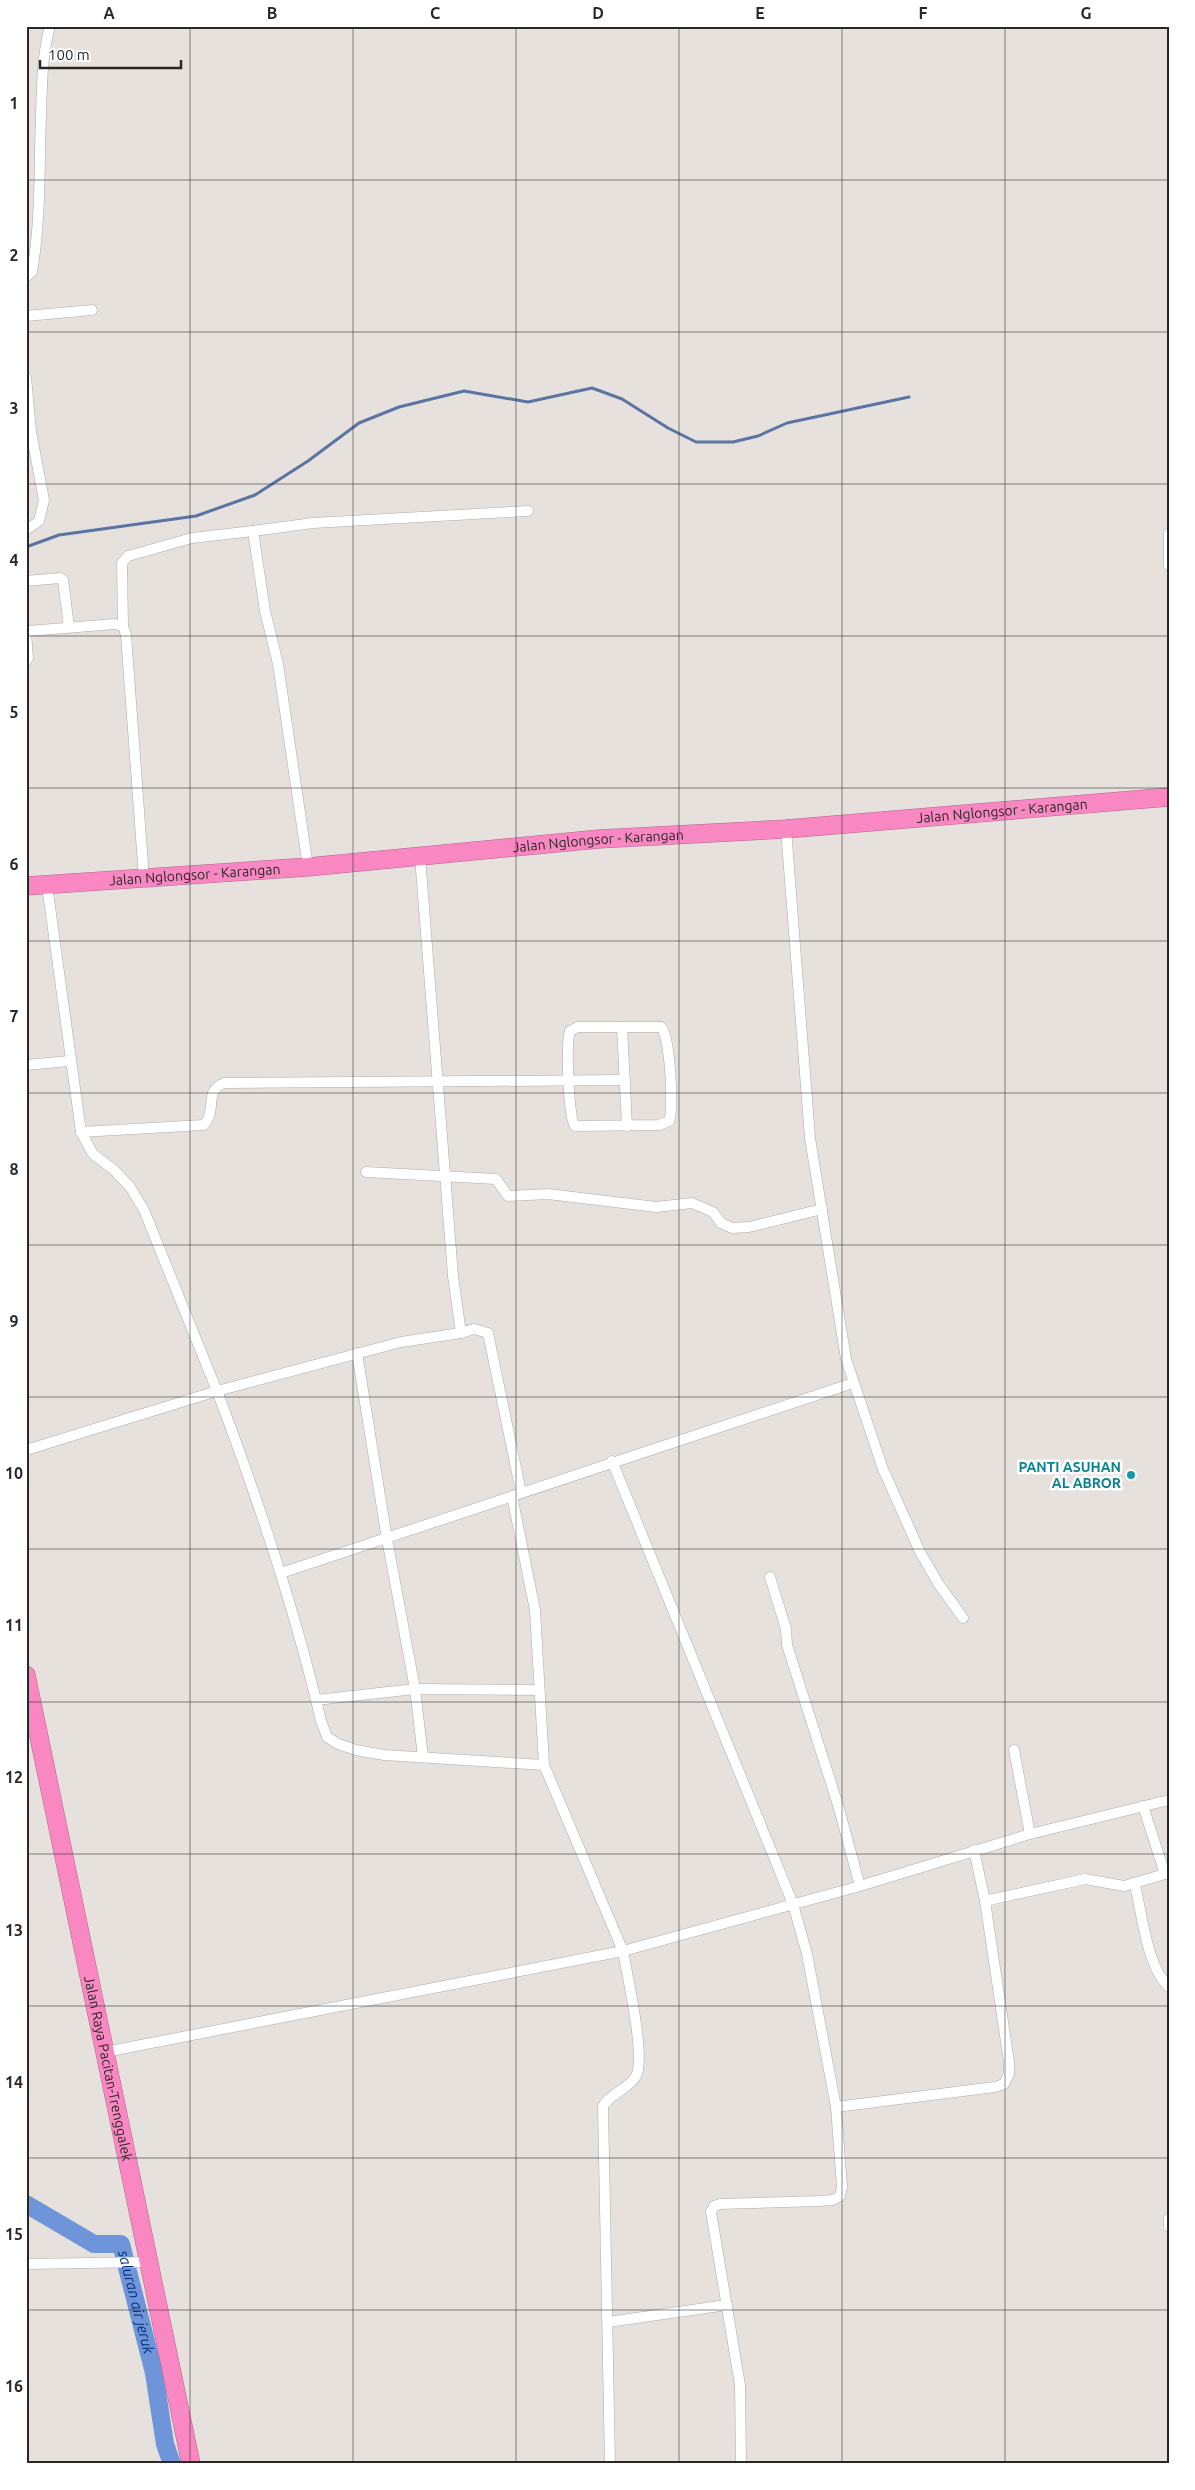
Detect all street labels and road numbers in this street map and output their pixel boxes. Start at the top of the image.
street label: Jalan Nglongsor - Karangan [916,796,1088,826]
street label: Jalan Nglongsor - Karangan [512,826,684,855]
street label: Jalan Nglongsor - Karangan [108,861,281,888]
street label: Jalan Raya Pacitan-Trenggalek [81,1974,135,2163]

